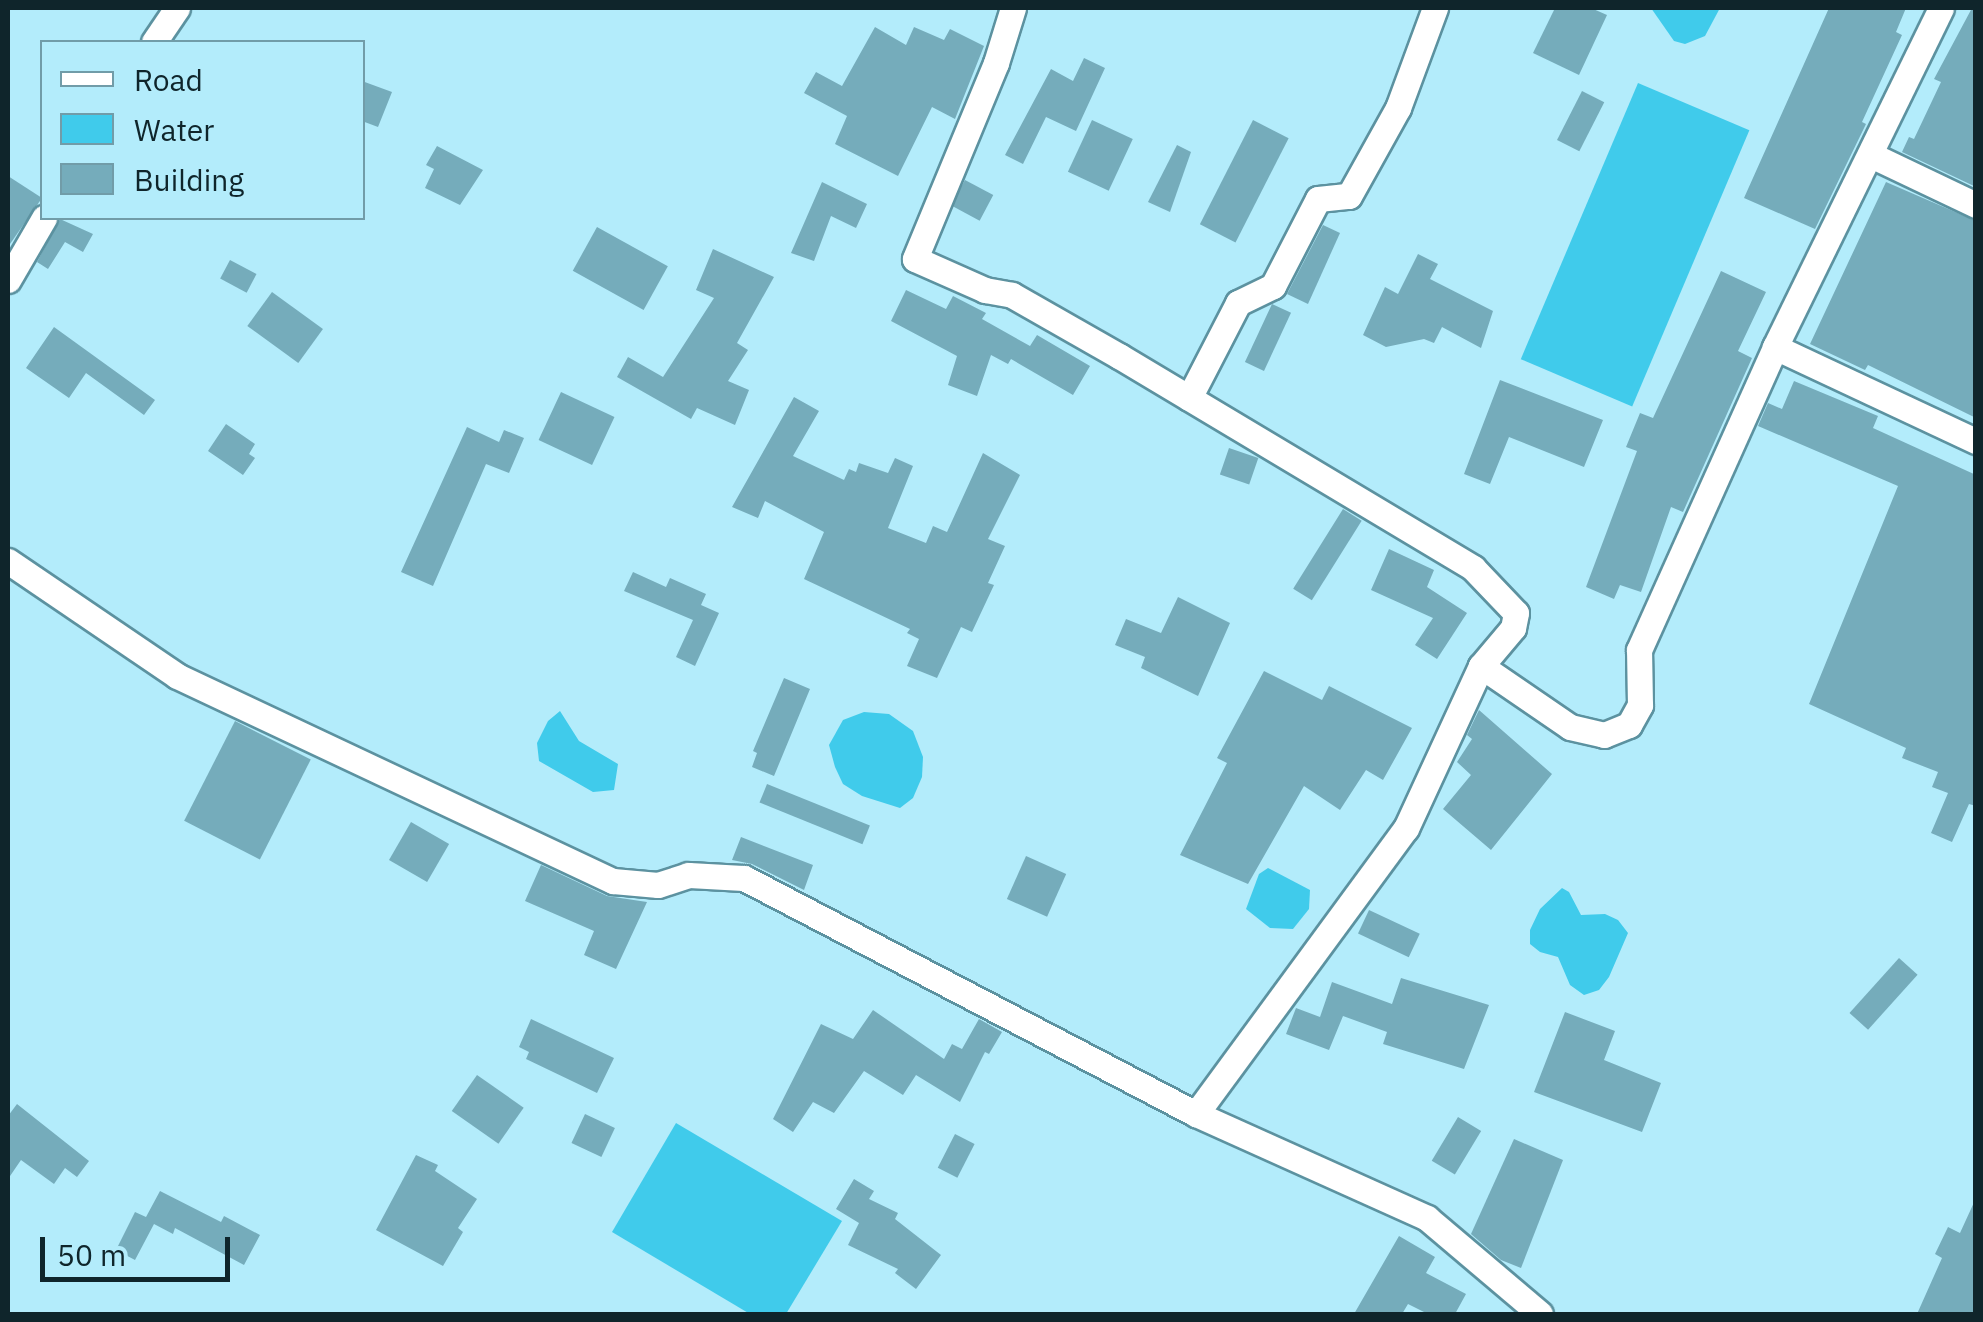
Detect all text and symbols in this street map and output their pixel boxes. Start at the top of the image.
legend [40,40,365,220]
text: Road [134,60,203,99]
text: Water [134,110,214,149]
text: Building [134,160,244,199]
scale bar [45,1217,235,1279]
text: 50 m [57,1235,126,1274]

